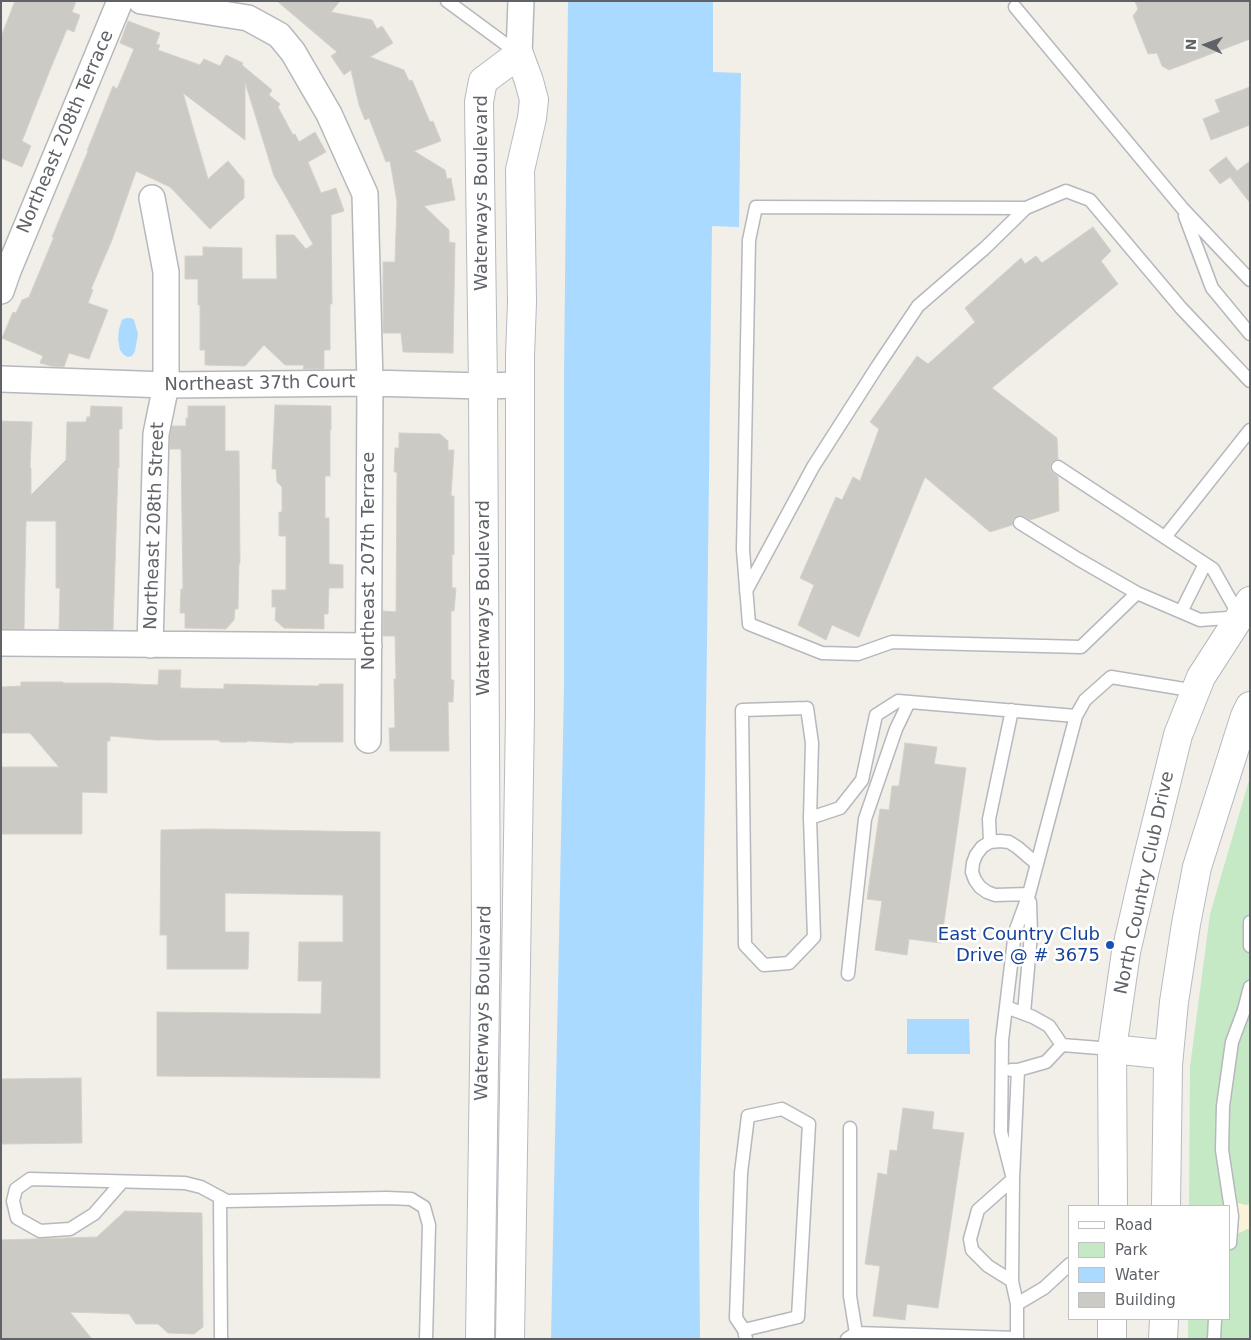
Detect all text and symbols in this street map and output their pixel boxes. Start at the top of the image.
north arrow [1181,20,1231,70]
street label: Northeast 208th Terrace [13,27,119,237]
text: N [1183,38,1199,51]
street label: Waterways Boulevard [471,95,493,291]
street label: Northeast 37th Court [164,372,356,396]
street label: Northeast 208th Street [141,422,169,630]
street label: Northeast 207th Terrace [358,452,380,670]
street label: Waterways Boulevard [473,500,495,696]
street label: North Country Club Drive [1111,770,1179,996]
street label: Waterways Boulevard [471,905,497,1101]
place label: East Country Club Drive @ # 3675 [938,924,1100,966]
marker: East Country Club Drive @ # 3675 [1104,939,1116,951]
legend [1068,1205,1231,1320]
text: Road [1115,1216,1153,1234]
text: Park [1115,1241,1147,1259]
text: Water [1115,1266,1159,1284]
text: Building [1115,1291,1176,1309]

